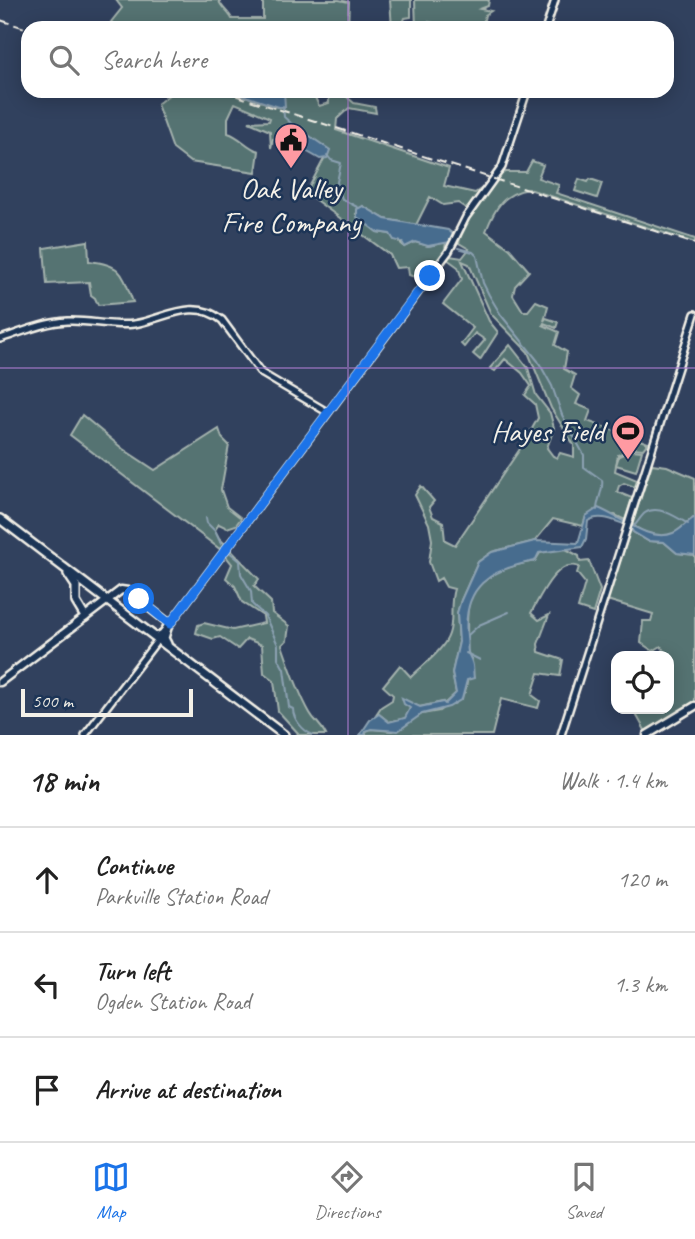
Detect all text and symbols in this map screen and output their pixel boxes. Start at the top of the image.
search box [21,21,674,98]
icon: search [45,41,83,79]
text: Search here [101,43,207,76]
public building icon: Oak Valley Fire Company [272,121,310,170]
place label: Oak Valley Fire Company [222,169,362,241]
route end [414,260,445,291]
place label: Hayes Field [491,412,608,450]
sports icon: Hayes Field [609,412,647,461]
route start [123,583,154,614]
map controls [611,651,674,714]
button: locate [611,651,674,714]
scale bar [21,686,192,718]
text: 500 m [32,689,73,713]
text: 18 min [28,762,99,800]
text: Walk · 1.4 km [559,766,667,795]
text: Continue [95,849,173,882]
icon: ahead [28,861,66,899]
text: 120 m [618,865,667,894]
text: Parkville Station Road [95,882,268,911]
text: Turn left [95,954,170,987]
icon: left [28,966,66,1004]
text: 1.3 km [614,970,667,999]
text: Ogden Station Road [95,987,251,1016]
icon: arrive [28,1071,66,1109]
text: Arrive at destination [95,1073,281,1106]
tab: Map [92,1158,130,1224]
tab: Directions [314,1158,381,1224]
tab: Saved [565,1158,603,1224]

